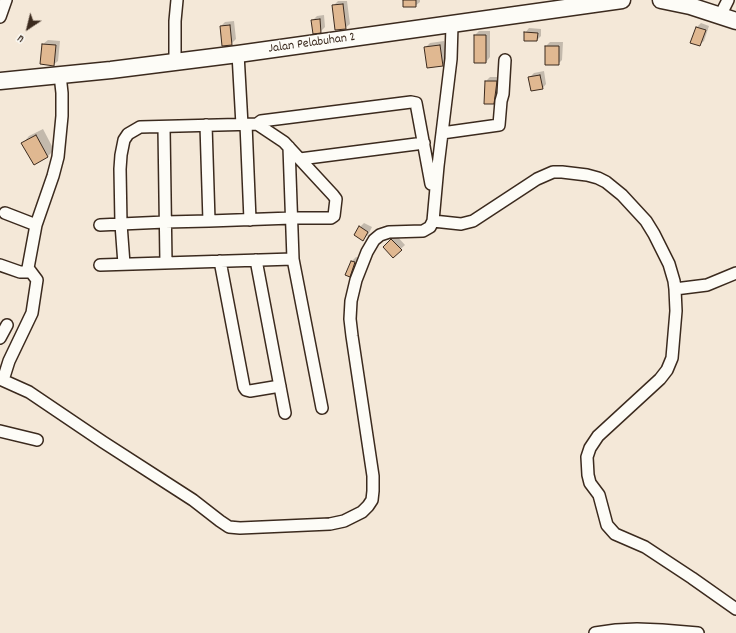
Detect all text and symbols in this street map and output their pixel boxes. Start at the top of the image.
north arrow [8,8,48,48]
text: U [14,30,28,46]
street label: Jalan Pelabuhan 2 [267,30,357,58]

